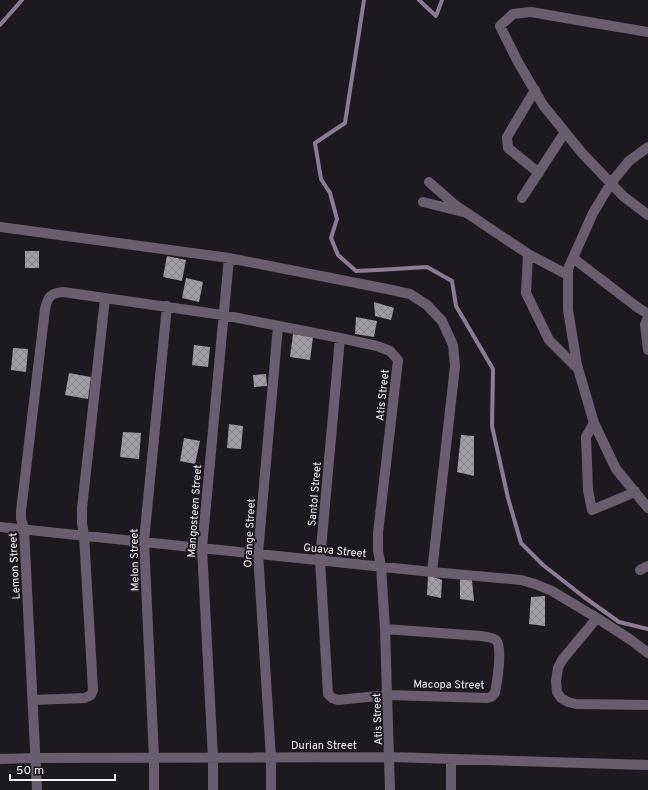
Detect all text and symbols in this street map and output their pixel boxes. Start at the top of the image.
street label: Atis Street [373,368,393,422]
street label: Santol Street [305,461,325,527]
street label: Mangosteen Street [185,464,205,558]
street label: Orange Street [241,498,259,568]
street label: Melon Street [127,528,143,592]
street label: Lemon Street [6,532,24,600]
street label: Guava Street [303,541,367,561]
street label: Macopa Street [413,677,485,693]
street label: Atis Street [370,693,386,745]
street label: Durian Street [291,739,357,753]
scale bar [10,756,115,782]
text: 50 m [16,763,44,779]

